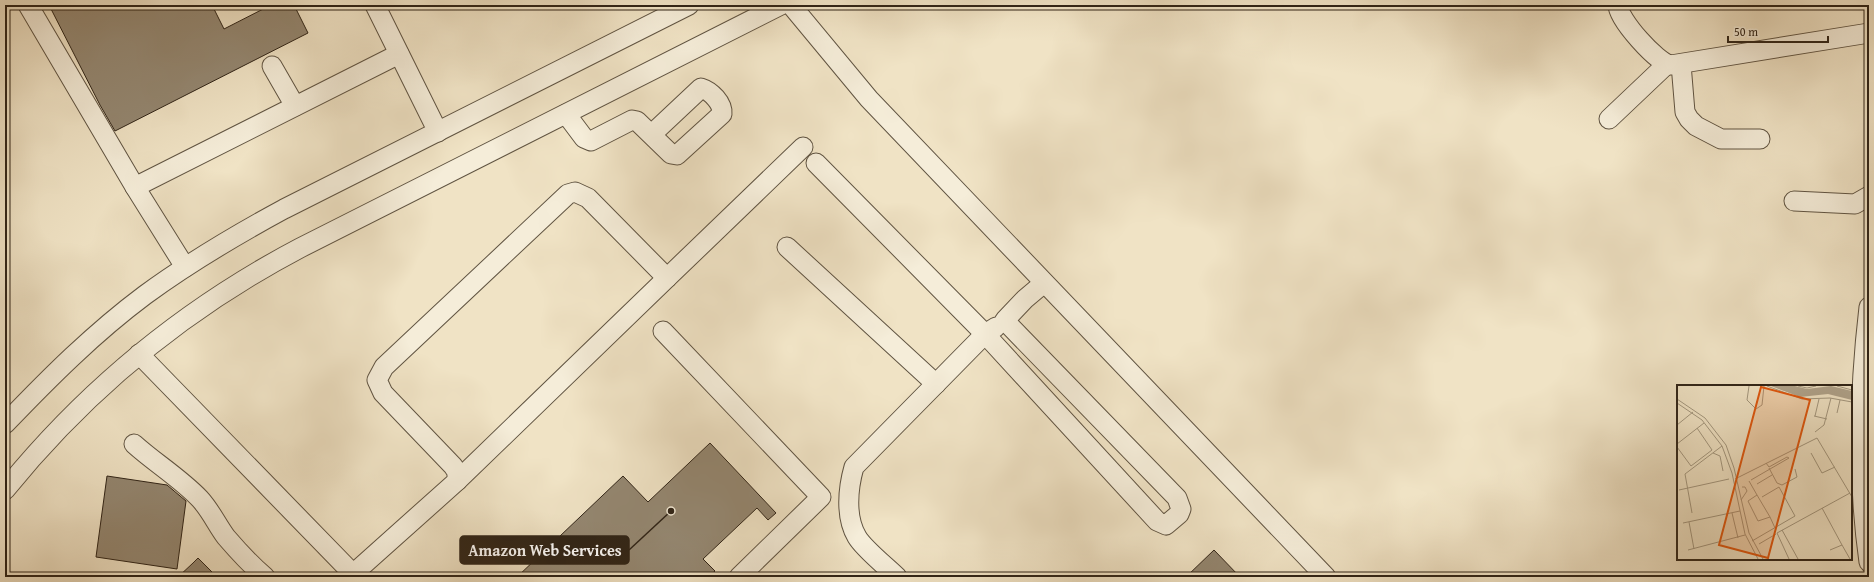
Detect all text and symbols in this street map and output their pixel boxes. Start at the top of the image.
scale bar [1728,18,1828,44]
text: 50 m [1734,23,1758,40]
inset map [1677,385,1852,560]
callout: Amazon Web Services [460,536,629,564]
text: Amazon Web Services [468,538,622,562]

